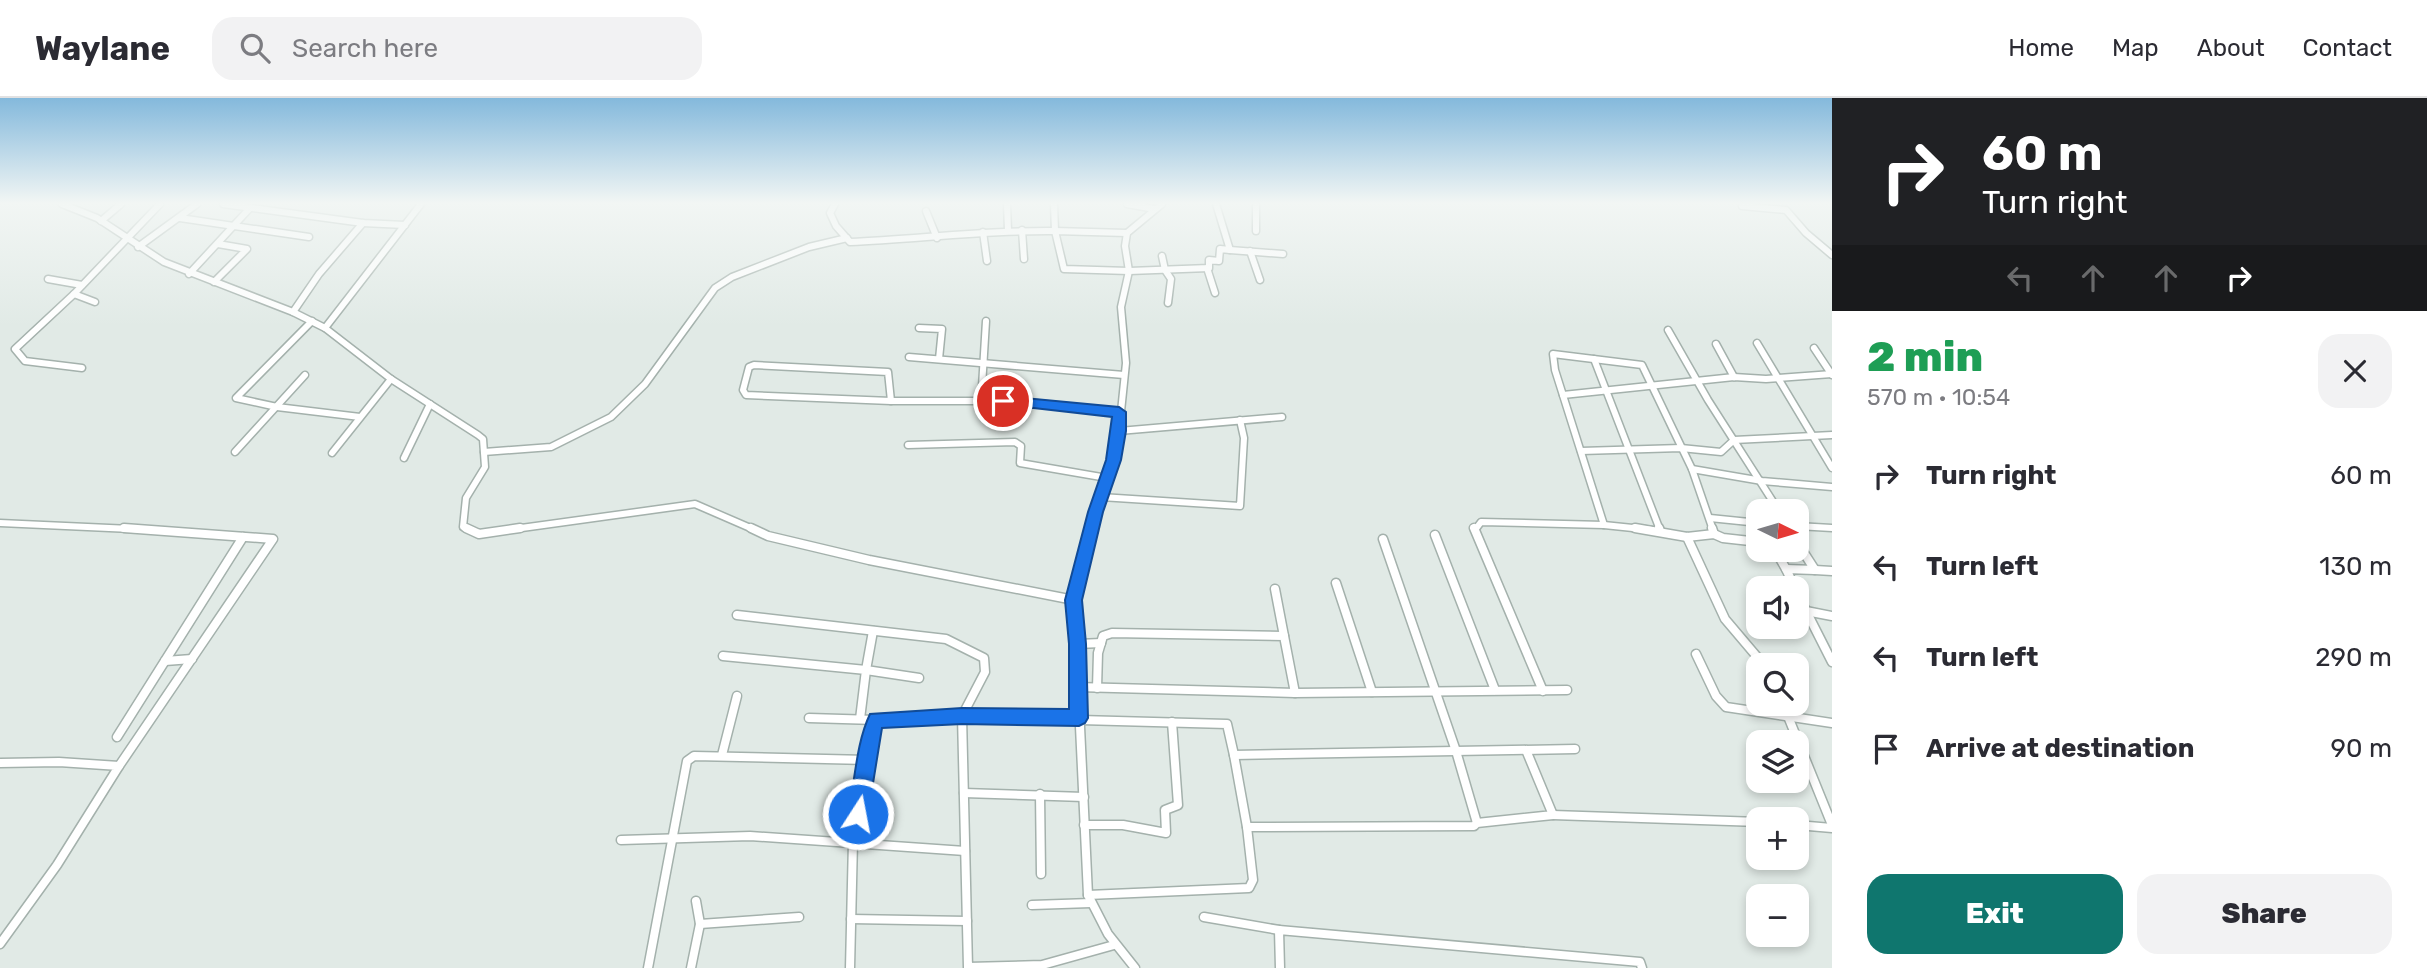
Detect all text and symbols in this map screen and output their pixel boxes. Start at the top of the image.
search box [212,17,702,80]
text: Waylane [35,29,170,68]
icon: search [236,29,274,67]
text: Search here [292,33,438,64]
text: Home [2008,34,2074,62]
text: Map [2112,34,2159,62]
text: About [2197,34,2265,62]
text: Contact [2303,34,2392,62]
text: 60 m [1982,124,2103,182]
icon: right [1867,126,1958,217]
text: Turn right [1982,183,2127,221]
icon: left [2001,259,2039,297]
icon: ahead [2074,259,2112,297]
icon: ahead [2147,259,2185,297]
icon: right [2220,259,2258,297]
text: 2 min [1867,332,1983,382]
button: close [2318,334,2392,408]
pin [973,371,1033,431]
icon: arrive [984,382,1022,420]
text: 570 m · 10:54 [1867,383,2010,411]
icon: right [1867,457,1905,495]
text: Turn right [1926,460,2056,491]
text: 60 m [2330,460,2392,491]
north arrow [1746,499,1810,562]
map controls [1746,499,1809,947]
icon: left [1867,548,1905,586]
text: Turn left [1926,551,2038,582]
text: 130 m [2319,551,2392,582]
button: sound [1746,576,1809,639]
icon: left [1867,639,1905,677]
text: Turn left [1926,642,2038,673]
text: 290 m [2315,642,2392,673]
button: search [1746,653,1809,716]
button: layers [1746,730,1809,793]
icon: arrive [1867,730,1905,768]
text: Arrive at destination [1926,733,2194,764]
text: 90 m [2331,733,2392,764]
position arrow [821,777,895,851]
button: + [1746,807,1809,870]
button: Exit [1867,874,2123,954]
button: Share [2137,874,2392,954]
button: − [1746,884,1809,947]

